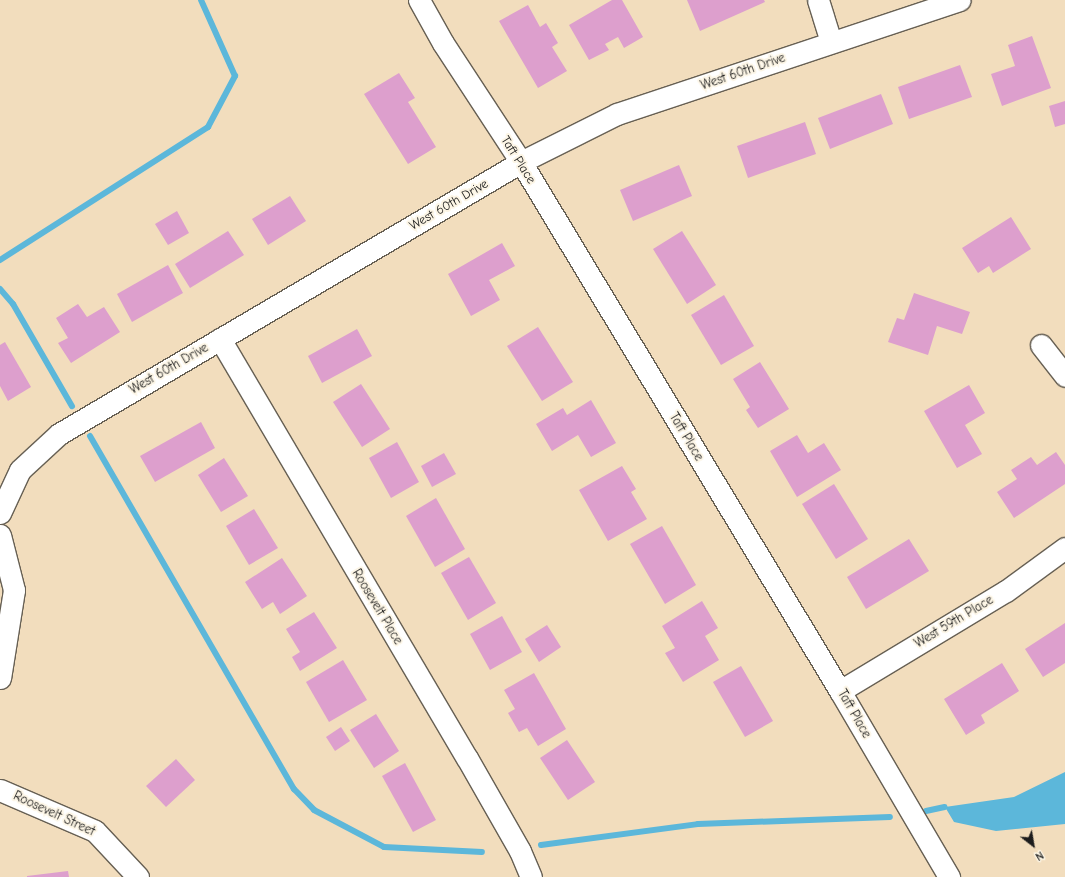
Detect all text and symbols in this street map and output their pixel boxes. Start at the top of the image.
street label: West 60th Drive [699,50,787,94]
street label: Taft Place [497,133,539,187]
street label: West 60th Drive [407,176,491,234]
street label: West 60th Drive [127,340,211,398]
street label: Taft Place [666,410,706,464]
street label: Roosevelt Place [348,566,406,648]
street label: West 59th Place [912,592,996,652]
street label: Taft Place [834,687,874,741]
street label: Roosevelt Street [11,788,97,840]
north arrow [1013,825,1053,865]
text: N [1033,848,1046,863]

